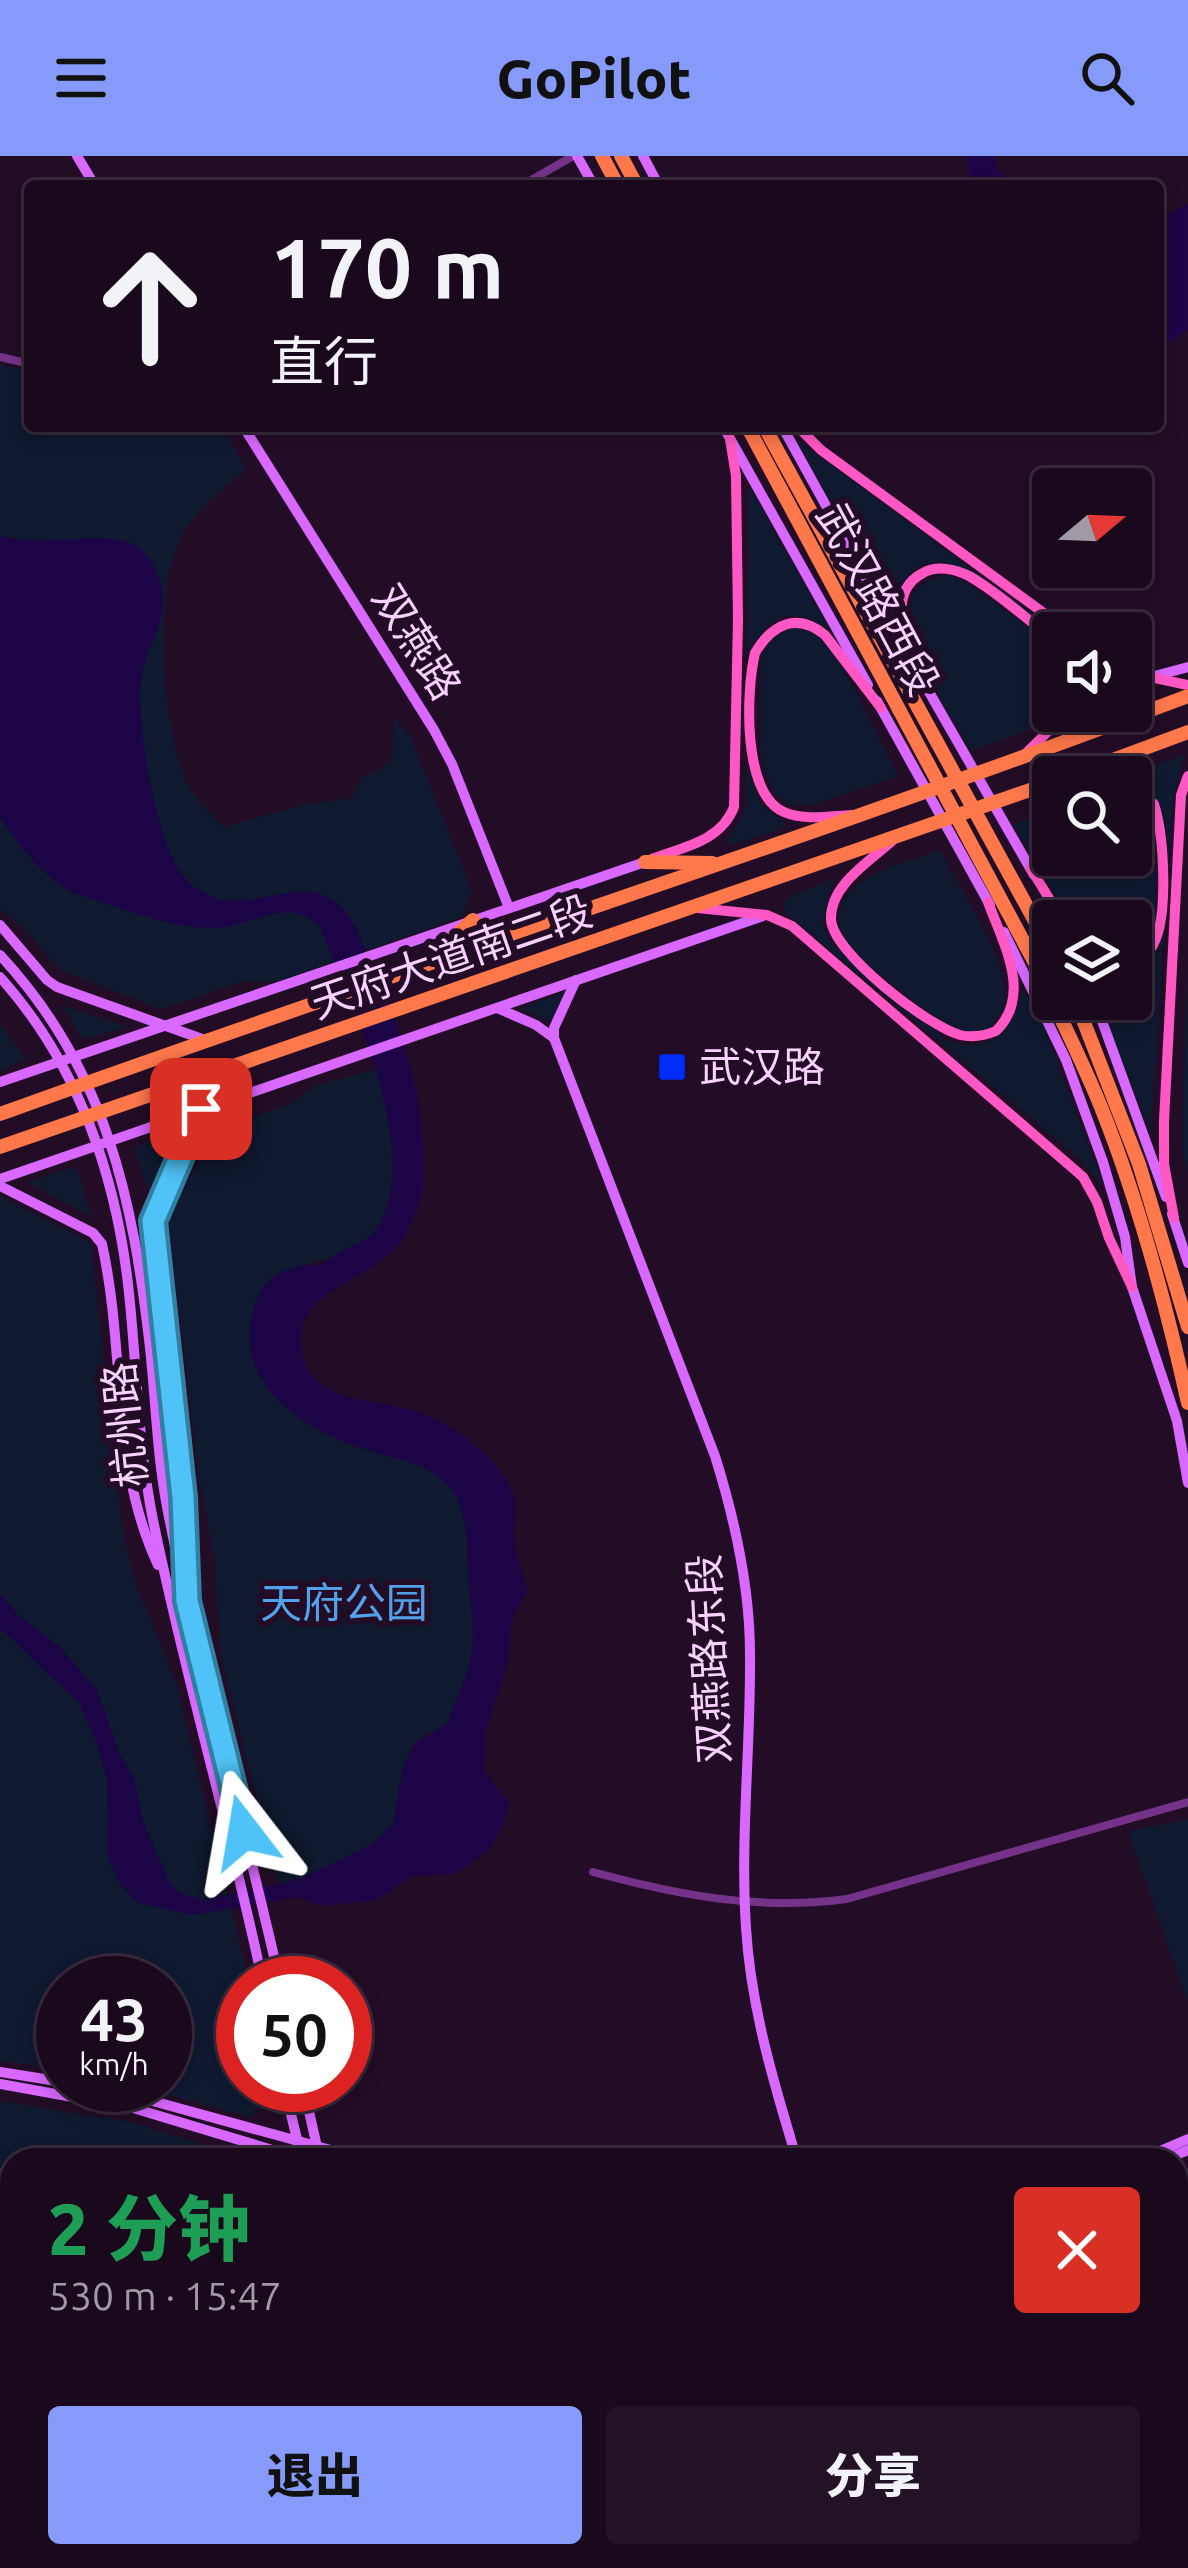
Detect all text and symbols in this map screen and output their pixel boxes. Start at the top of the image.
icon: menu [48,45,114,111]
icon: search [1074,45,1140,111]
text: GoPilot [497,48,691,108]
text: 170 m [270,220,504,314]
icon: ahead [72,228,228,384]
text: 直行 [270,331,378,391]
north arrow [1032,468,1152,588]
map controls [1032,468,1152,1020]
street label: 武汉路西段 [808,495,948,703]
street label: 双燕路 [364,576,471,708]
button: sound [1032,612,1152,732]
button: search [1032,756,1152,876]
street label: 天府大道南二段 [304,886,597,1027]
button: layers [1032,900,1152,1020]
place label: 武汉路 [699,1043,825,1090]
marker: 武汉路 [656,1051,688,1083]
pin [150,1058,252,1160]
icon: arrive [168,1076,234,1142]
street label: 杭州路 [95,1360,154,1490]
street label: 双燕路东段 [680,1553,737,1765]
park label: 天府公园 [260,1579,428,1626]
position arrow [181,1769,307,1895]
speed limit sign: 50 [216,1956,372,2112]
text: 43 [80,1985,148,2052]
text: km/h [79,2047,149,2081]
button: close [1014,2187,1140,2313]
text: 2 分钟 [48,2188,250,2269]
text: 530 m · 15:47 [48,2274,282,2317]
button: 退出 [48,2406,582,2544]
button: 分享 [606,2406,1140,2544]

